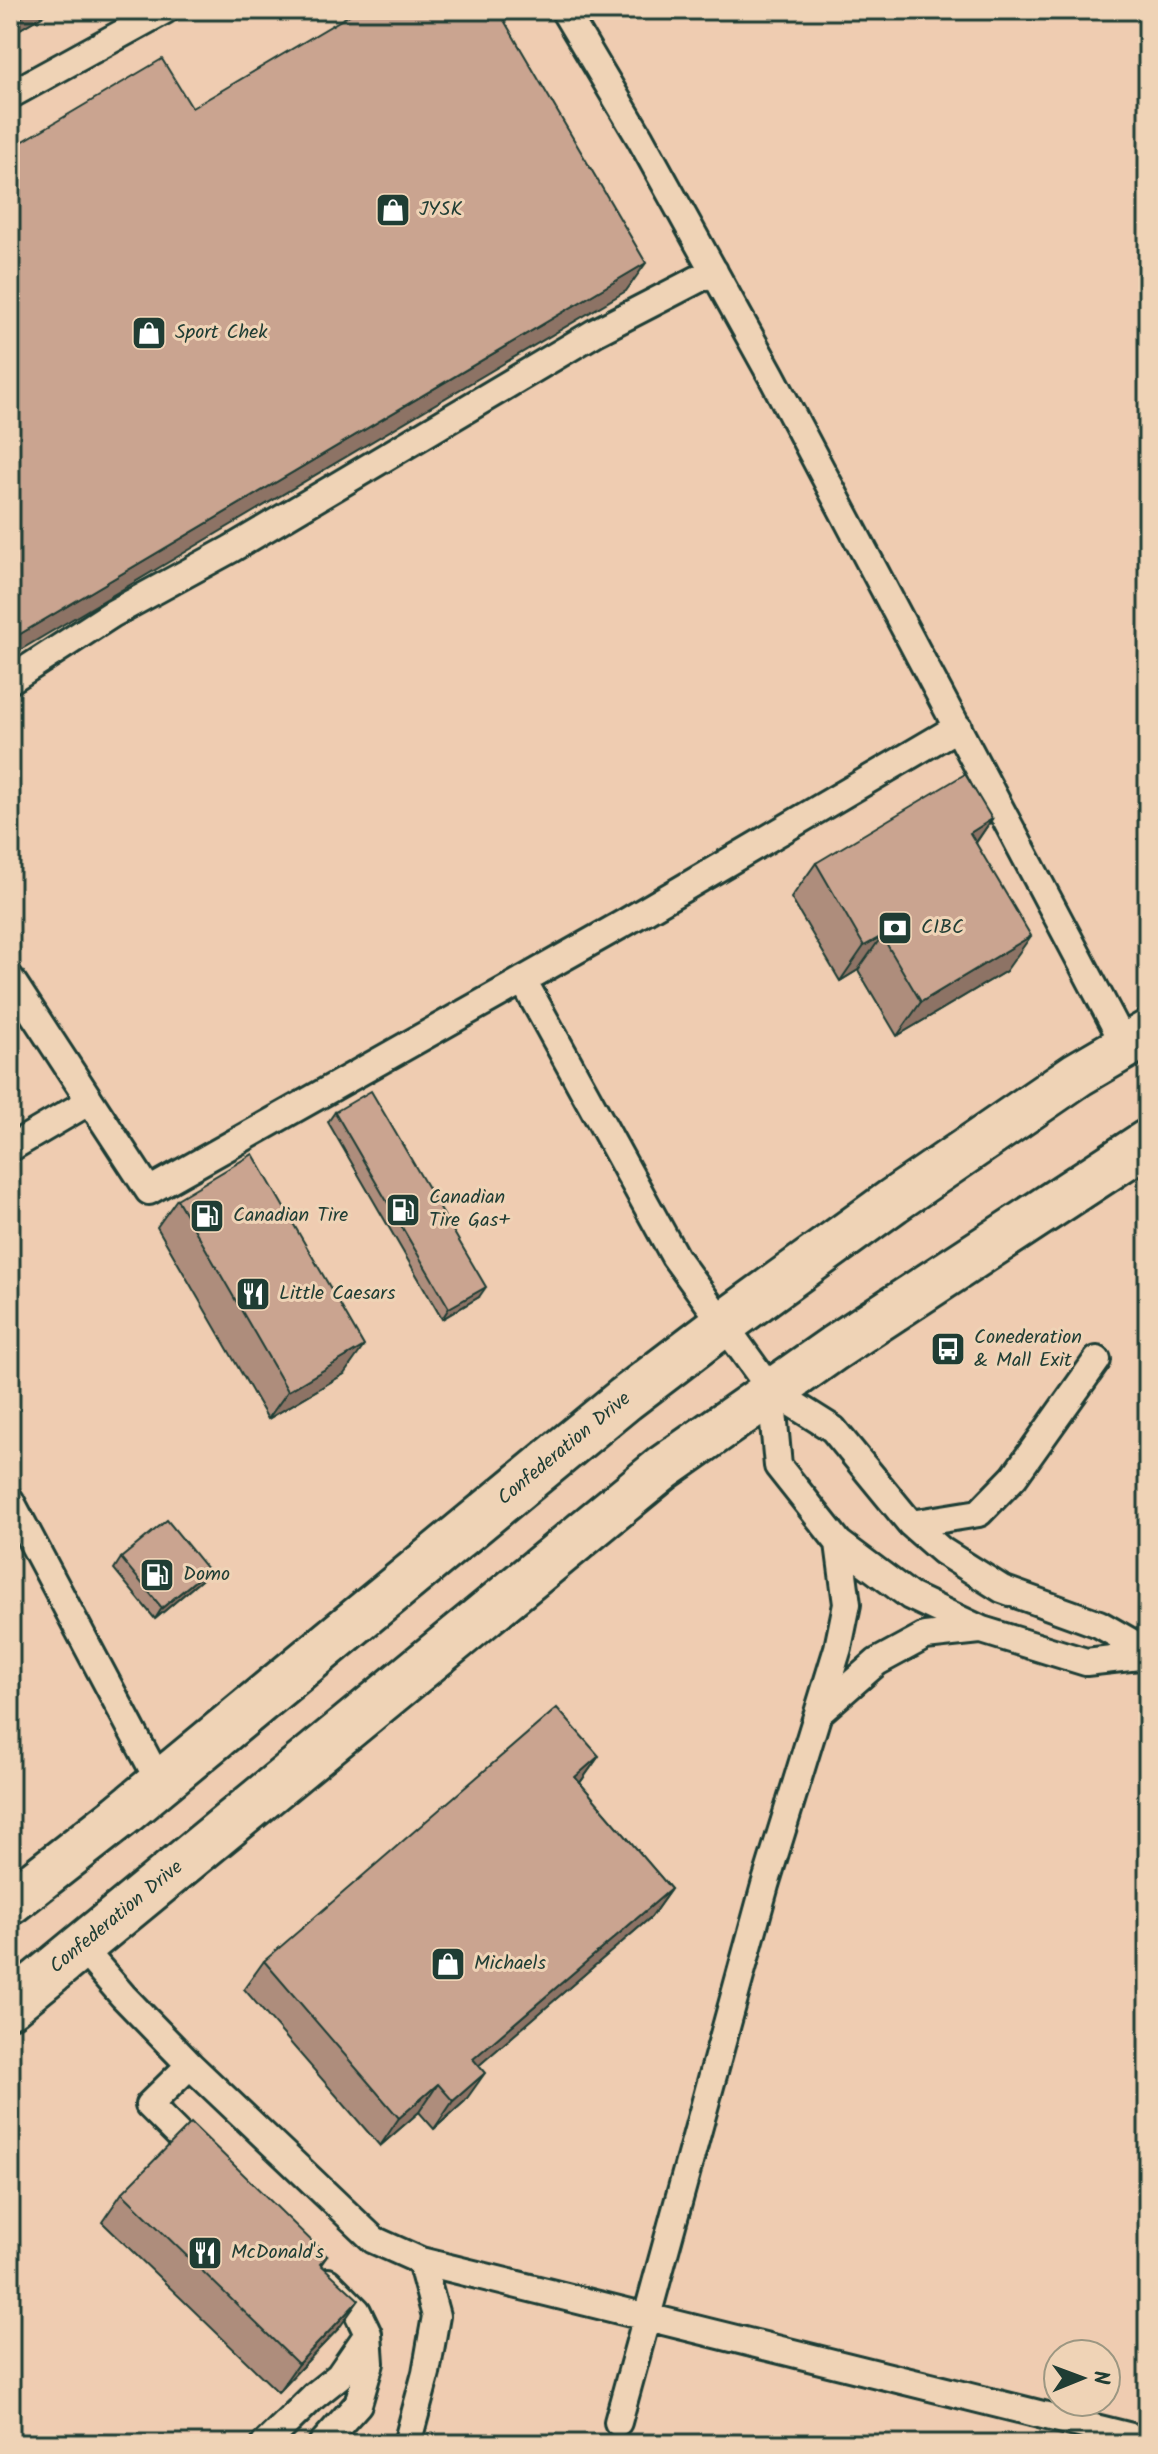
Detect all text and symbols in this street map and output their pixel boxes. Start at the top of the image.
shop icon: JYSK [374,191,412,229]
place label: JYSK [419,194,462,226]
shop icon: Sport Chek [130,314,168,352]
place label: Sport Chek [175,317,268,349]
bank icon: CIBC [876,909,914,947]
place label: CIBC [921,912,964,944]
place label: Canadian Tire Gas+ [429,1182,511,1237]
fuel station icon: Canadian Tire Gas+ [384,1191,422,1229]
fuel station icon: Canadian Tire [188,1197,226,1235]
place label: Canadian Tire [233,1200,348,1232]
restaurant icon: Little Caesars [234,1275,272,1313]
place label: Little Caesars [279,1278,396,1310]
place label: Conederation & Mall Exit [974,1322,1082,1377]
bus stop icon: Conederation & Mall Exit [929,1330,967,1368]
street label: Confederation Drive [491,1384,638,1514]
fuel station icon: Domo [138,1556,176,1594]
place label: Domo [183,1559,230,1591]
street label: Confederation Drive [43,1852,191,1982]
shop icon: Michaels [429,1945,467,1983]
place label: Michaels [474,1948,546,1980]
restaurant icon: McDonald's [186,2234,224,2272]
place label: McDonald's [231,2237,324,2269]
north arrow [1042,2338,1122,2418]
text: N [1082,2370,1117,2385]

